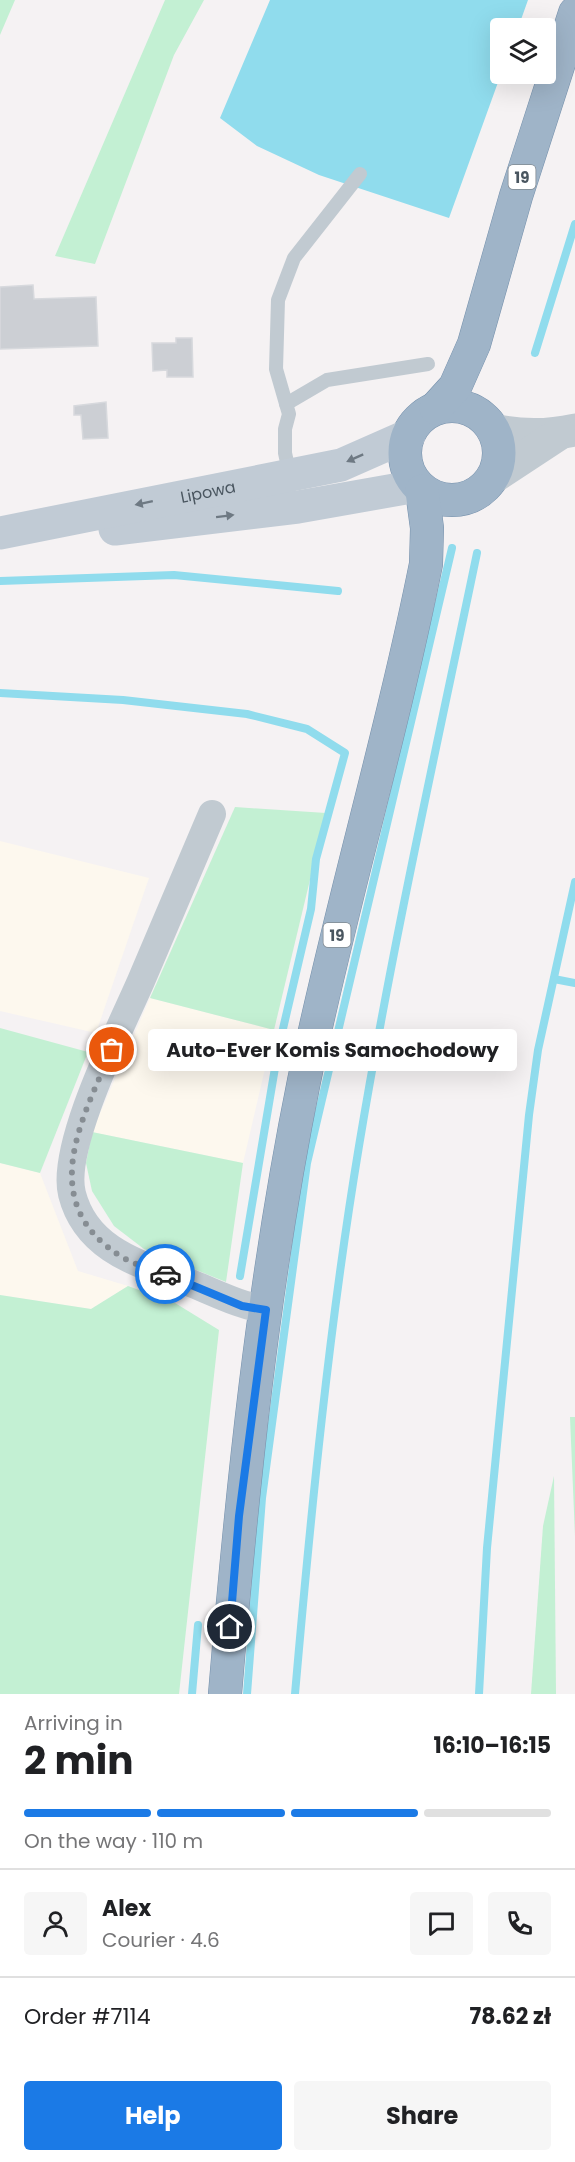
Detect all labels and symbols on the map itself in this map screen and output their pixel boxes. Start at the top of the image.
road number: 19 [508,165,536,189]
one-way arrow [346,453,364,463]
street label: Lipowa [178,475,238,508]
one-way arrow [135,499,154,508]
one-way arrow [216,511,235,520]
road number: 19 [324,923,350,947]
pin [86,1024,137,1075]
callout: Auto-Ever Komis Samochodowy [148,1029,517,1071]
courier [135,1244,195,1304]
pin [204,1601,255,1652]

